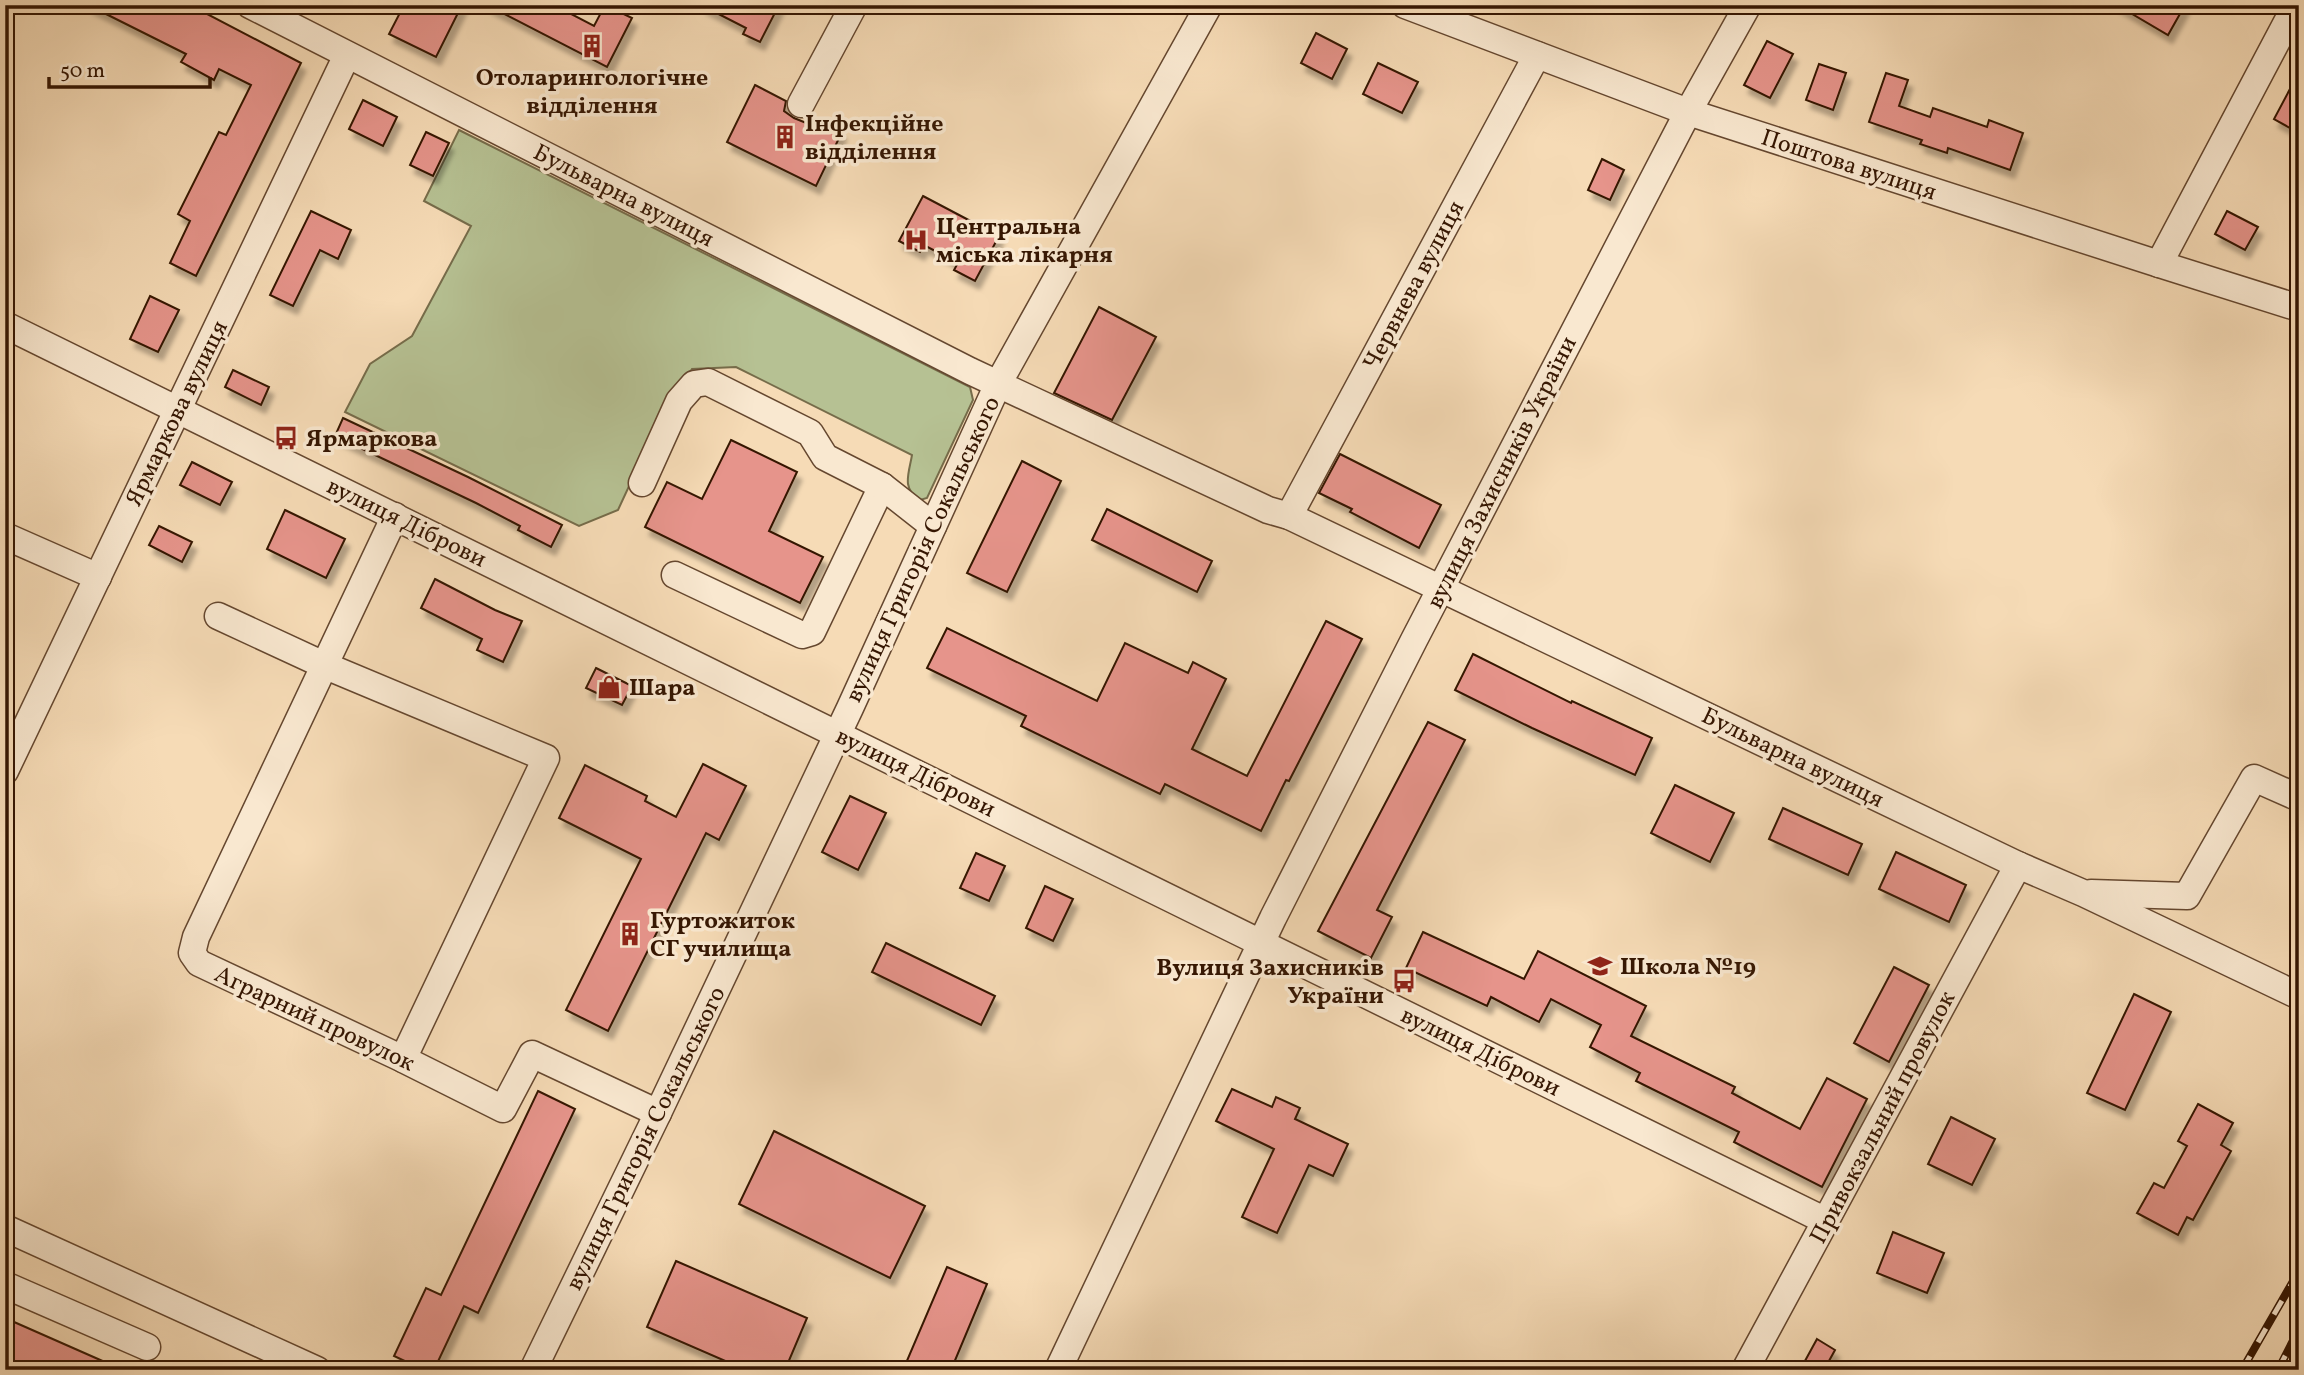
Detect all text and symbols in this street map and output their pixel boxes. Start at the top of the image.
building icon: Отоларингологічне відділення [578,32,606,60]
scale bar [49,46,210,90]
text: 50 m [60,57,105,86]
place label: Отоларингологічне відділення [476,62,708,124]
place label: Інфекційне відділення [805,108,943,170]
street label: Поштова вулиця [1756,122,1941,210]
building icon: Інфекційне відділення [771,123,799,151]
street label: Бульварна вулиця [527,136,719,257]
street label: Червнева вулиця [1356,195,1474,377]
place label: Центральна міська лікарня [936,211,1113,273]
hospital icon: Центральна міська лікарня [902,226,930,254]
street label: Ярмаркова вулиця [118,315,238,513]
street label: вулиця Захисників України [1419,331,1586,615]
street label: вулиця Григорія Сокальського [838,391,1010,708]
place label: Ярмаркова [306,423,437,457]
bus stop icon: Ярмаркова [272,424,300,452]
street label: вулиця Діброви [320,470,492,577]
place label: Шара [629,672,695,706]
shop icon: Шара [595,673,623,701]
street label: Бульварна вулиця [1695,700,1889,818]
street label: вулиця Діброви [829,720,1001,827]
place label: Гуртожиток СГ училища [650,905,795,967]
building icon: Гуртожиток СГ училища [616,920,644,948]
place label: Школа №19 [1620,951,1756,985]
place label: Вулиця Захисників України [1156,952,1384,1014]
school or university icon: Школа №19 [1586,952,1614,980]
street label: Аграрний провулок [208,958,420,1081]
bus stop icon: Вулиця Захисників України [1390,967,1418,995]
street label: вулиця Григорія Сокальського [558,981,735,1296]
street label: Привокзальний провулок [1802,985,1965,1251]
street label: вулиця Діброви [1394,999,1566,1106]

